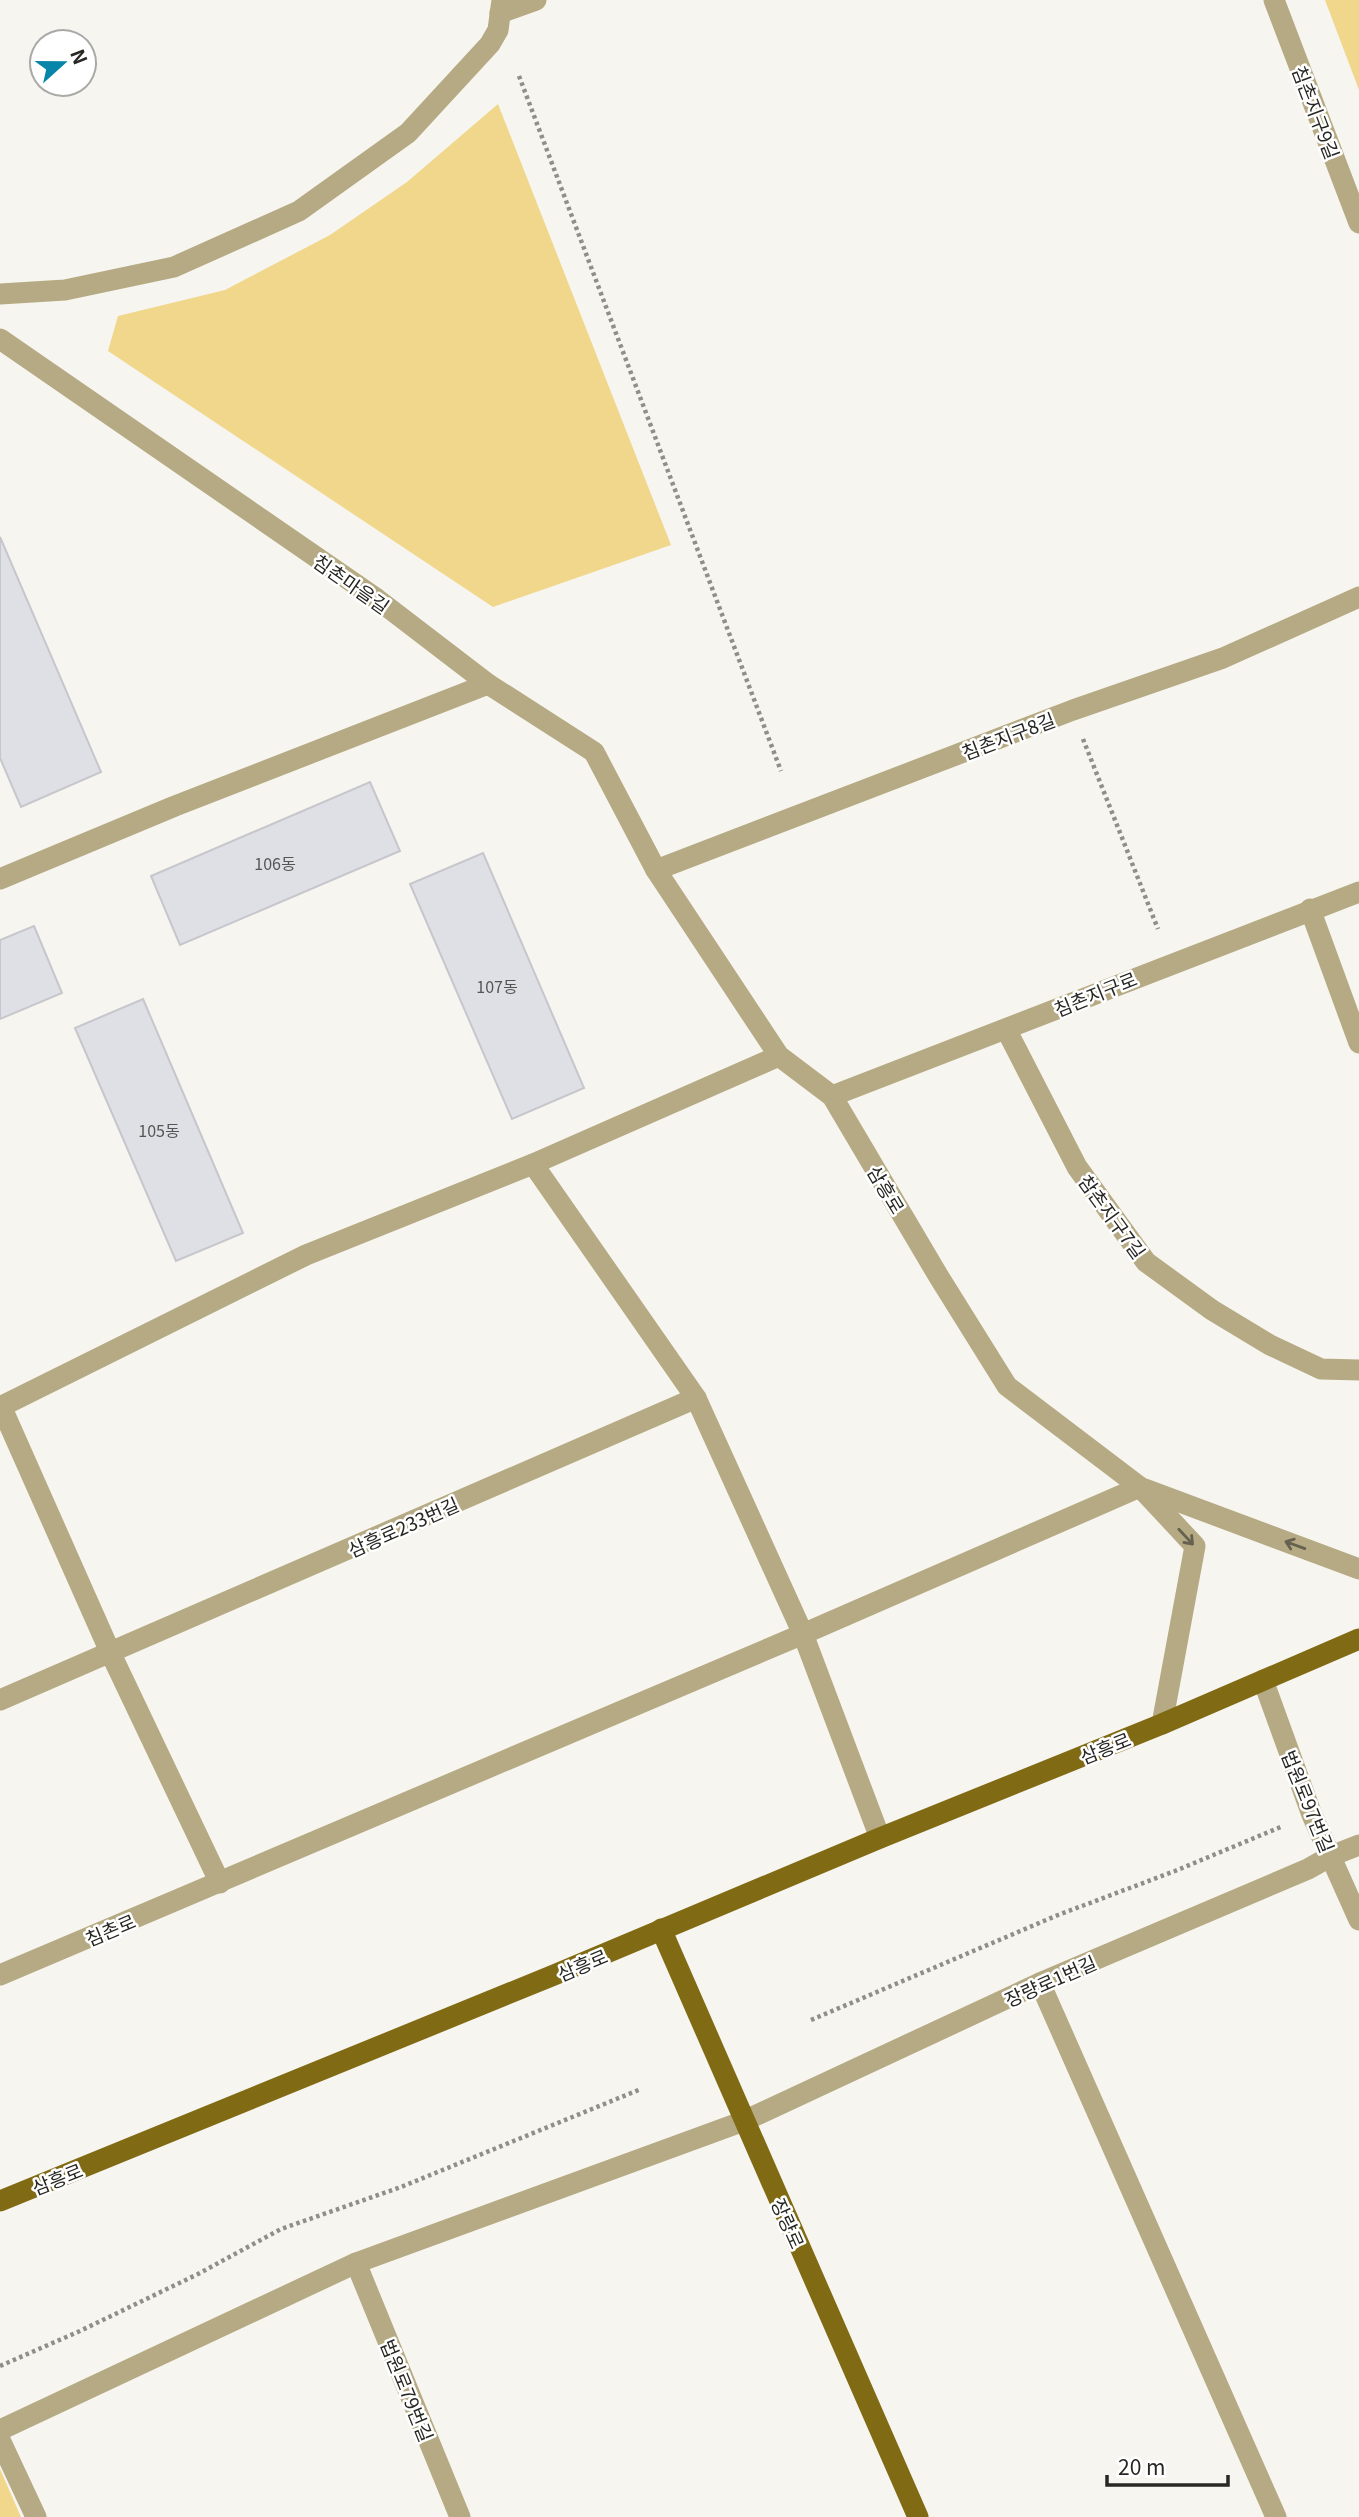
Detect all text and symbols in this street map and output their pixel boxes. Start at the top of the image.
north arrow [28,28,98,98]
text: N [65,45,95,68]
street label: 침촌지구9길 [1287,61,1347,163]
street label: 침촌마을길 [308,547,396,619]
street label: 침촌지구8길 [957,705,1059,765]
house number: 106동 [254,851,296,875]
street label: 침촌지구로 [1049,964,1141,1022]
house number: 107동 [476,974,518,998]
house number: 105동 [138,1118,180,1142]
street label: 삼흥로 [862,1160,912,1218]
street label: 참촌지구7길 [1073,1168,1153,1264]
street label: 삼흥로233번길 [343,1489,463,1563]
one-way arrow [1178,1528,1195,1545]
one-way arrow [1285,1538,1307,1550]
street label: 삼흥로 [1076,1725,1134,1769]
street label: 법원로97번길 [1276,1746,1342,1856]
street label: 침촌로 [81,1906,139,1952]
street label: 삼흥로 [553,1941,611,1987]
street label: 장량로1번길 [1000,1948,1100,2012]
street label: 삼흥로 [28,2156,86,2200]
street label: 장량로 [766,2194,812,2252]
street label: 법원로79번길 [375,2335,441,2445]
scale bar [1107,2444,1228,2488]
text: 20 m [1118,2451,1165,2481]

